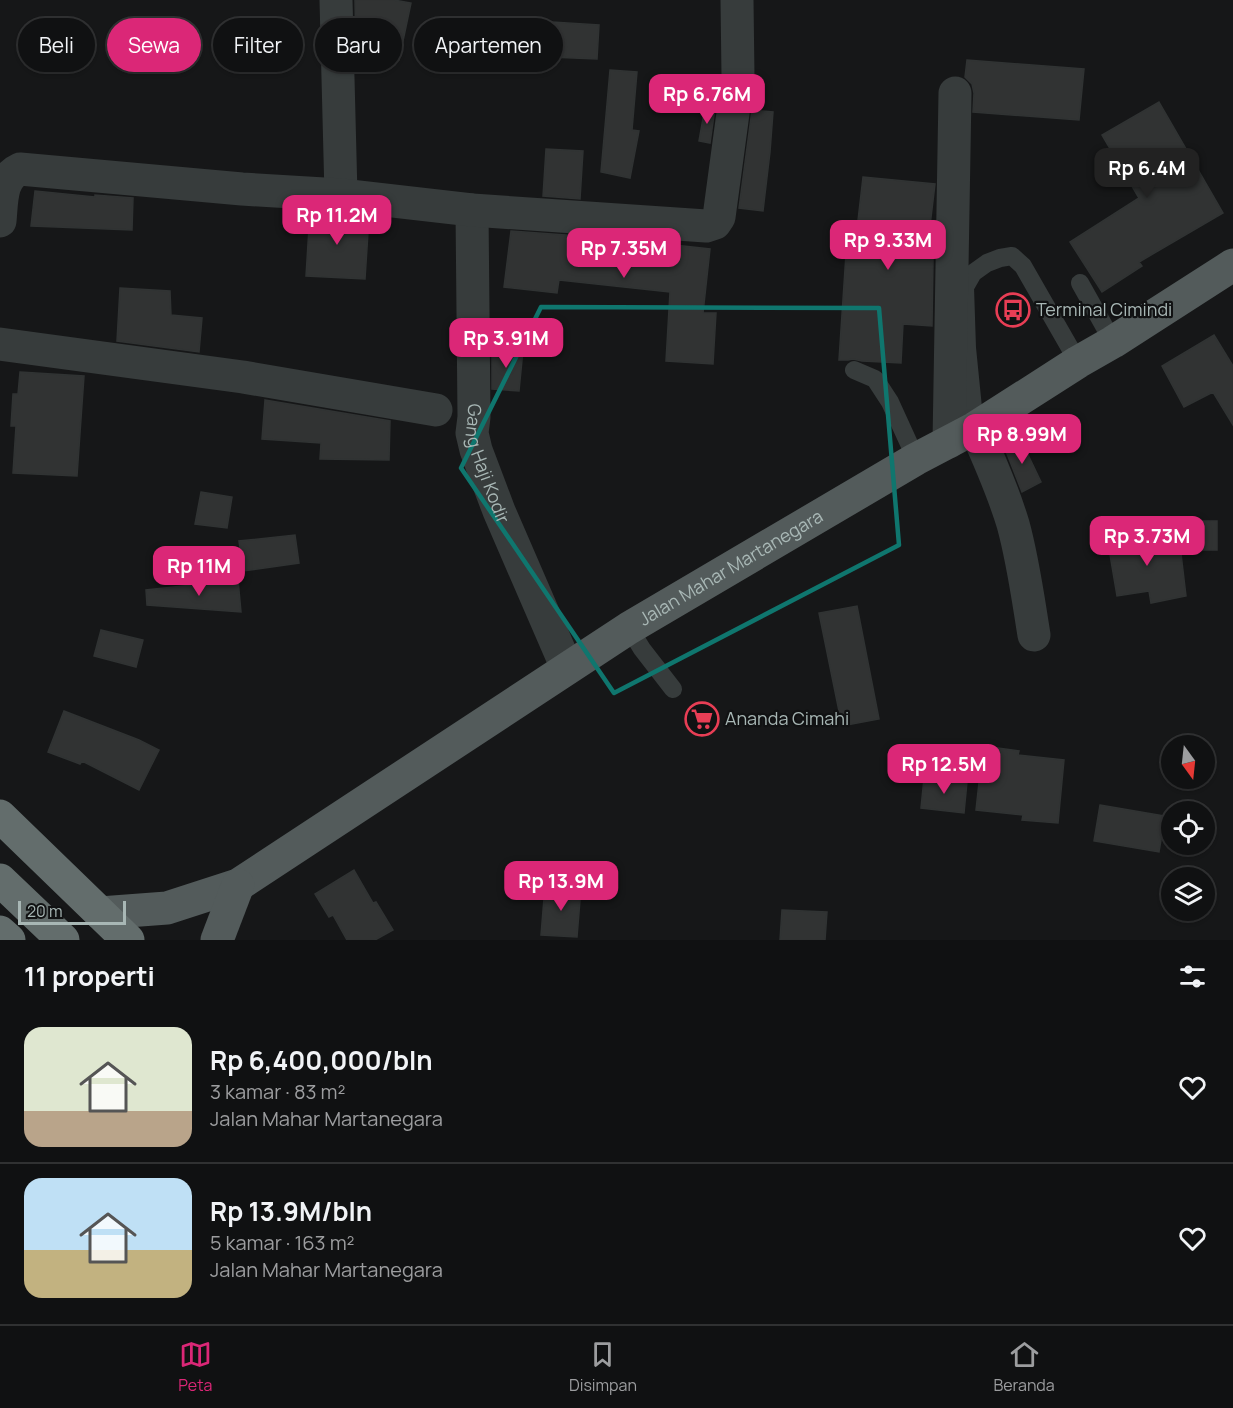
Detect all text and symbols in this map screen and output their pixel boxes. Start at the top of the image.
chip: Beli [18,18,95,72]
chip: Sewa [107,18,201,72]
chip: Filter [213,18,303,72]
chip: Baru [315,18,402,72]
chip: Apartemen [414,18,563,72]
pin: Rp 6.76M [645,74,769,125]
text: Rp 6.76M [663,80,751,107]
pin: Rp 6.4M [1092,148,1202,199]
text: Rp 6.4M [1108,154,1186,181]
pin: Rp 11.2M [275,195,399,246]
text: Rp 11.2M [296,201,378,228]
pin: Rp 9.33M [826,220,950,271]
text: Rp 9.33M [844,226,932,253]
pin: Rp 7.35M [562,228,686,279]
text: Rp 7.35M [581,234,667,261]
bus stop icon: Terminal Cimindi [995,292,1031,328]
place label: Terminal Cimindi [1036,297,1172,321]
pin: Rp 3.91M [444,318,568,369]
text: Rp 3.91M [463,324,549,351]
street label: Gang Haji Kodir [461,404,516,527]
pin: Rp 8.99M [960,414,1084,465]
text: Rp 8.99M [977,420,1067,447]
street label: Jalan Mahar Martanegara [634,504,827,631]
pin: Rp 3.73M [1085,516,1209,567]
text: Rp 3.73M [1104,522,1190,549]
pin: Rp 11M [150,546,248,597]
text: Rp 11M [167,552,231,579]
supermarket icon: Ananda Cimahi [684,701,720,737]
place label: Ananda Cimahi [725,706,849,730]
north arrow [1161,735,1215,789]
map controls [1161,735,1215,921]
pin: Rp 12.5M [882,744,1006,795]
text: Rp 12.5M [901,750,987,777]
button: locate [1161,801,1215,855]
pin: Rp 13.9M [499,861,623,912]
text: Rp 13.9M [518,867,604,894]
button: layers [1161,867,1215,921]
scale bar [18,898,126,926]
text: 20 m [27,900,63,922]
text: 11 properti [24,958,155,994]
icon: filters [1176,960,1209,993]
text: Rp 6,400,000/bln [210,1042,433,1078]
icon: home [72,1051,144,1123]
icon: heart [1176,1071,1209,1104]
text: 3 kamar · 83 m² [210,1078,346,1105]
text: Jalan Mahar Martanegara [210,1105,443,1132]
text: Rp 13.9M/bln [210,1193,372,1229]
icon: home [72,1202,144,1274]
icon: heart [1176,1222,1209,1255]
text: 5 kamar · 163 m² [210,1229,355,1256]
text: Jalan Mahar Martanegara [210,1256,443,1283]
tab: Peta [178,1338,212,1396]
tab: Disimpan [569,1338,637,1396]
tab: Beranda [993,1338,1055,1396]

